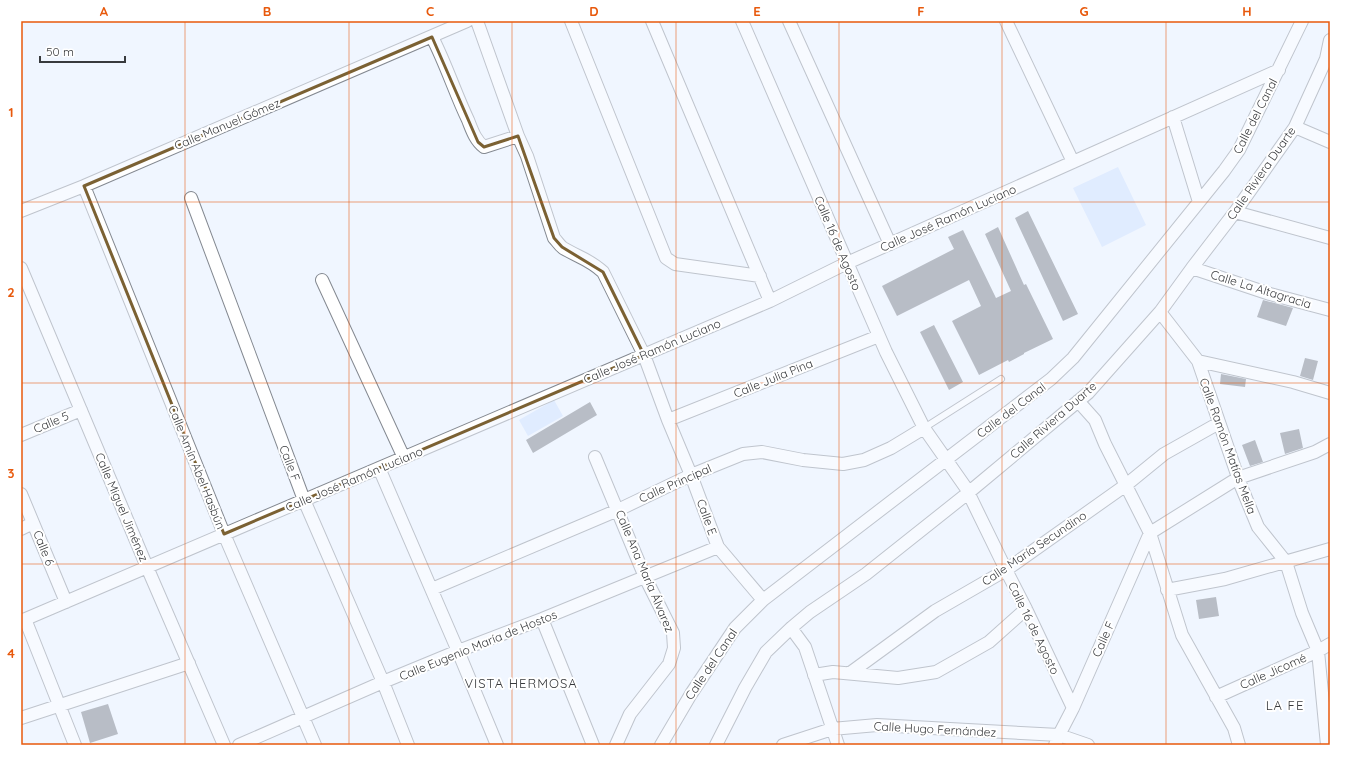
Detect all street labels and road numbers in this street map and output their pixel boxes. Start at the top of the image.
street label: Calle del Canal [1230,76,1280,156]
street label: Calle Manuel Gómez [172,95,282,153]
street label: Calle Riviera Duarte [1223,123,1299,222]
street label: Calle José Ramón Luciano [878,181,1018,255]
street label: Calle 16 de Agosto [811,193,865,293]
street label: Calle La Altagracia [1209,267,1313,311]
street label: Calle José Ramón Luciano [581,315,723,387]
street label: Calle Julia Pina [731,355,815,401]
street label: Calle Ramón Matías Mella [1196,376,1260,516]
street label: Calle Riviera Duarte [1007,378,1100,462]
street label: Calle del Canal [973,379,1049,441]
street label: Calle Amín Abel Hasbún [165,403,229,531]
street label: Calle 5 [31,408,71,436]
street label: Calle F [276,443,304,483]
street label: Calle José Ramón Luciano [283,443,425,515]
street label: Calle Miguel Jiménez [92,450,152,564]
street label: Calle Principal [636,460,714,506]
street label: Calle E [694,497,721,537]
street label: Calle María Secundino [979,507,1089,589]
street label: Calle Ana María Álvarez [612,508,678,635]
street label: Calle 6 [30,528,58,568]
street label: Calle 16 de Agosto [1005,579,1063,677]
street label: Calle Eugenio María de Hostos [397,606,559,684]
street label: Calle F [1089,619,1118,659]
street label: Calle del Canal [682,626,740,702]
street label: Calle Jicomé [1237,650,1309,692]
street label: Calle Hugo Fernández [873,718,997,740]

